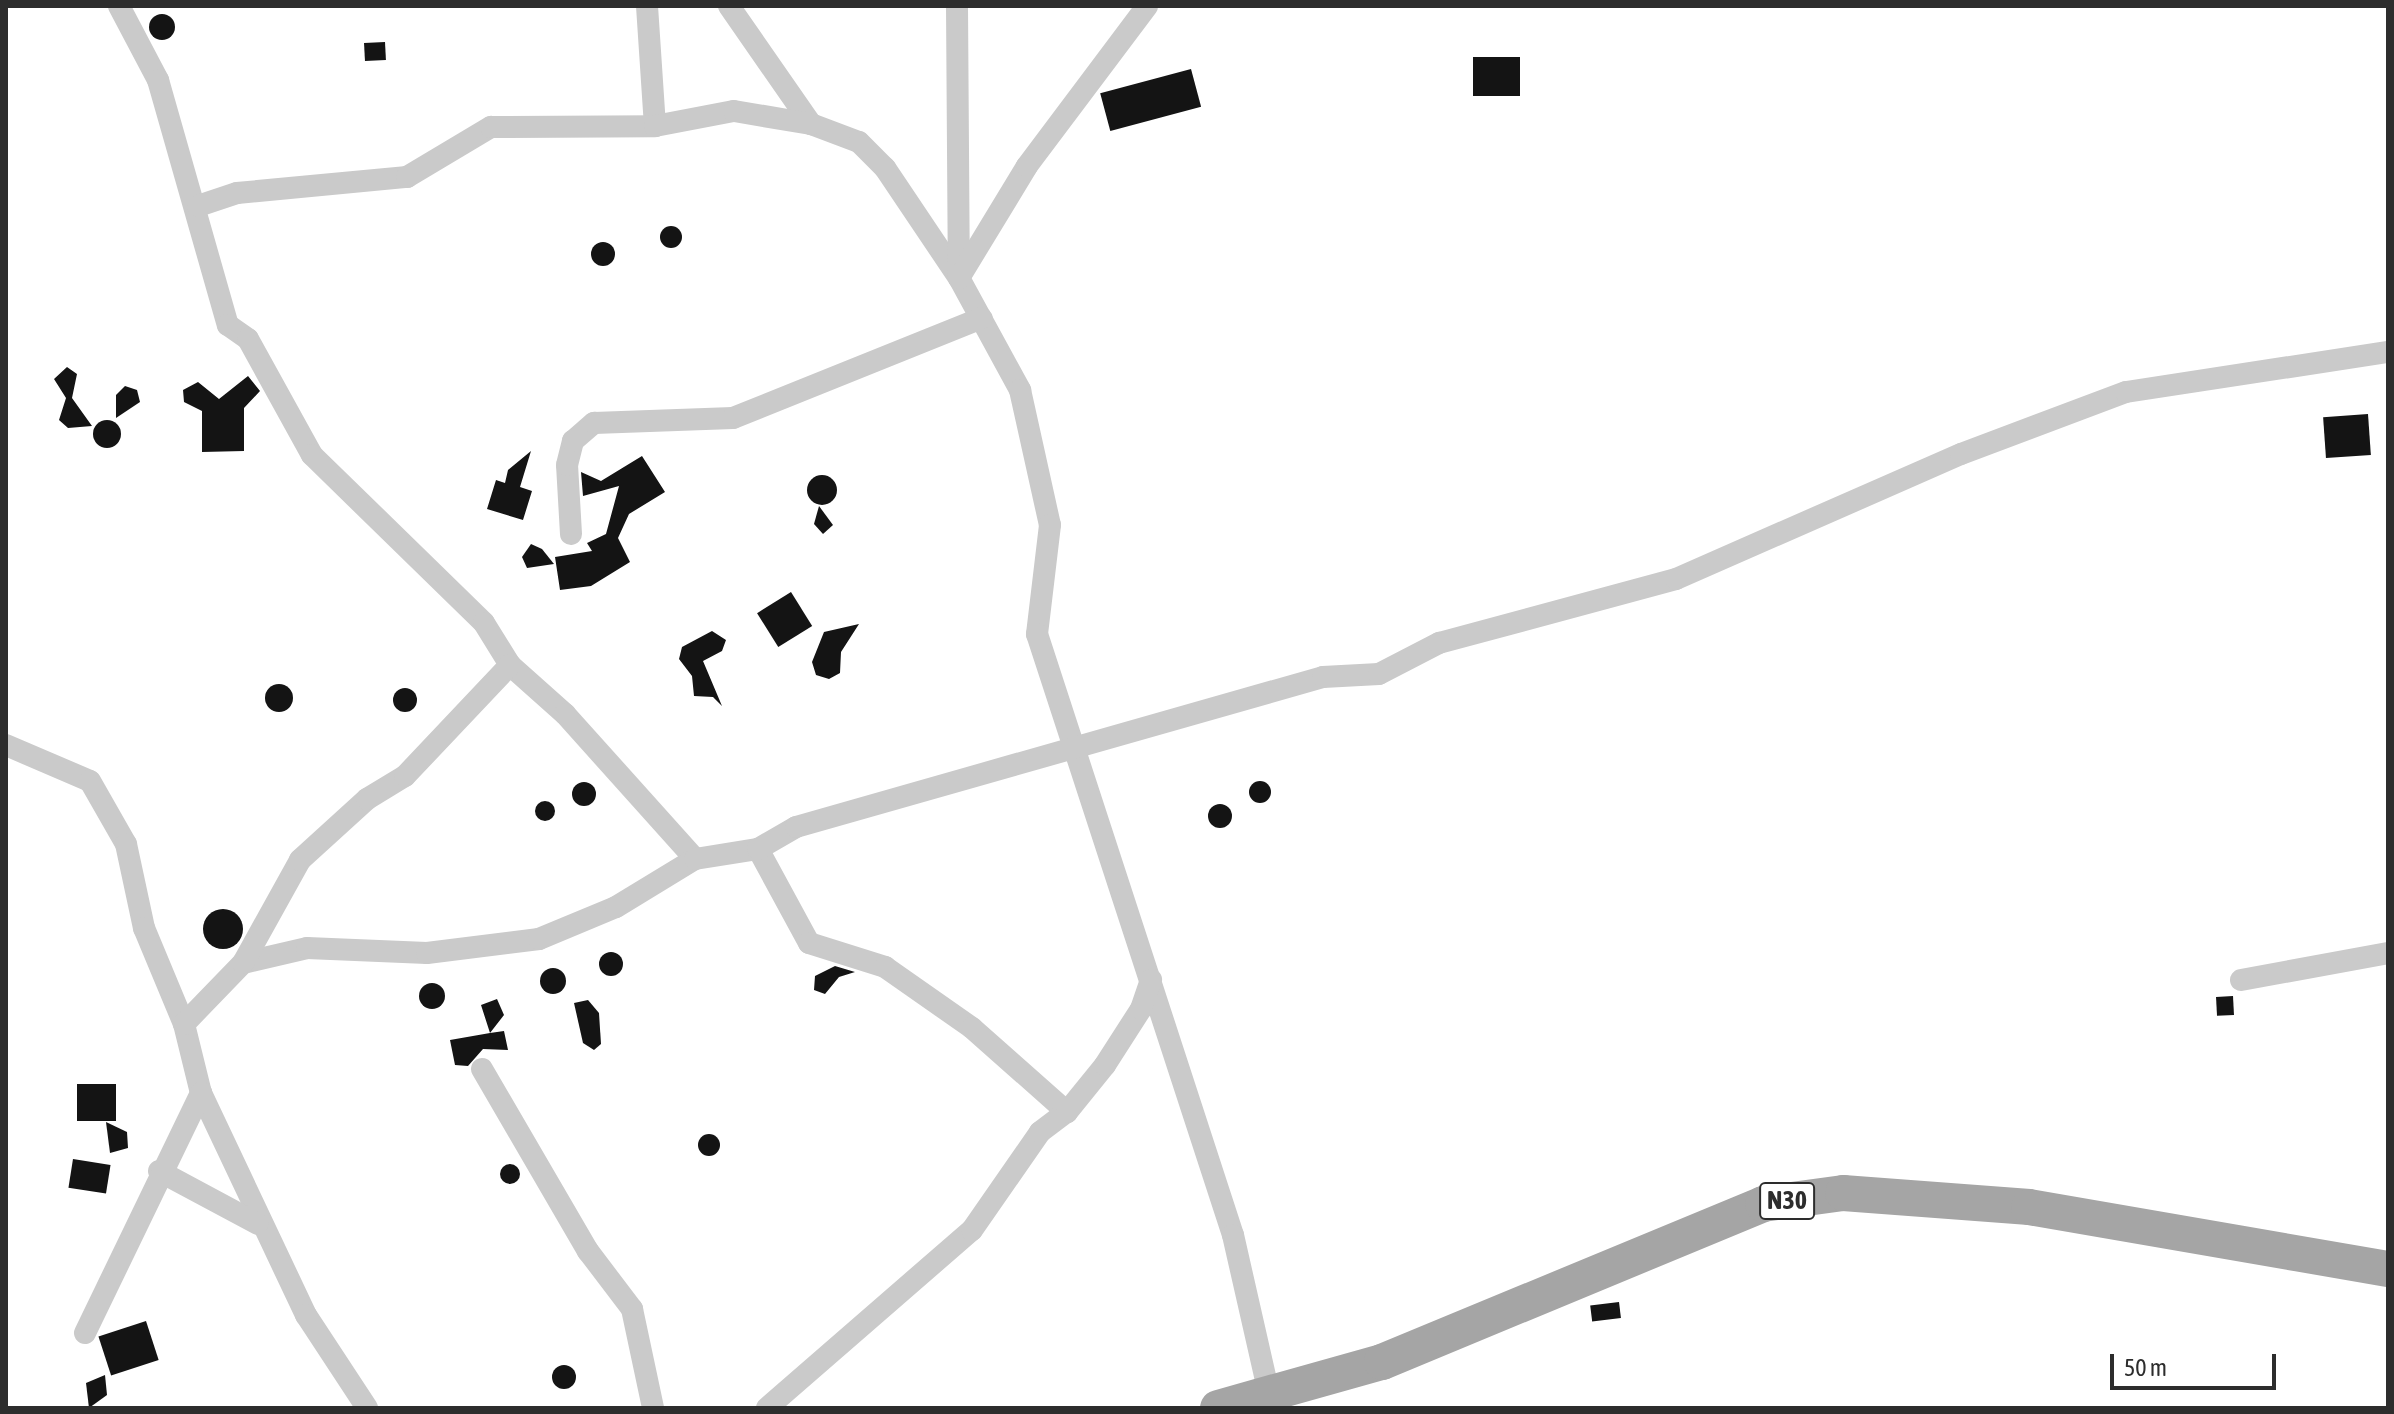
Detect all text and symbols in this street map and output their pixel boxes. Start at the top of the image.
road number: N30 [1759,1179,1815,1223]
scale bar [2114,1338,2280,1388]
text: 50 m [2124,1354,2167,1381]

